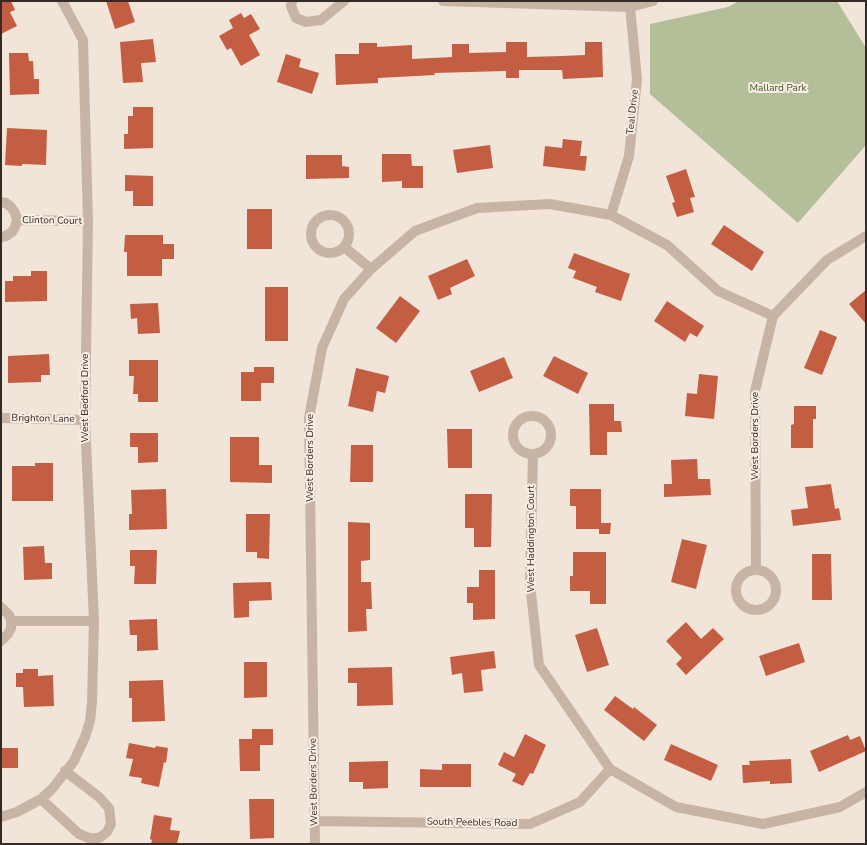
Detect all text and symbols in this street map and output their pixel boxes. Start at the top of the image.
park label: Mallard Park [750,83,806,95]
street label: Teal Drive [625,89,641,135]
street label: Clinton Court [22,214,82,228]
street label: West Bedford Drive [80,354,92,442]
street label: West Borders Drive [750,392,762,480]
street label: Brighton Lane [11,412,75,426]
street label: West Borders Drive [305,414,317,502]
street label: West Haddington Court [526,485,538,593]
street label: West Borders Drive [307,738,321,826]
street label: South Peebles Road [427,816,517,830]

